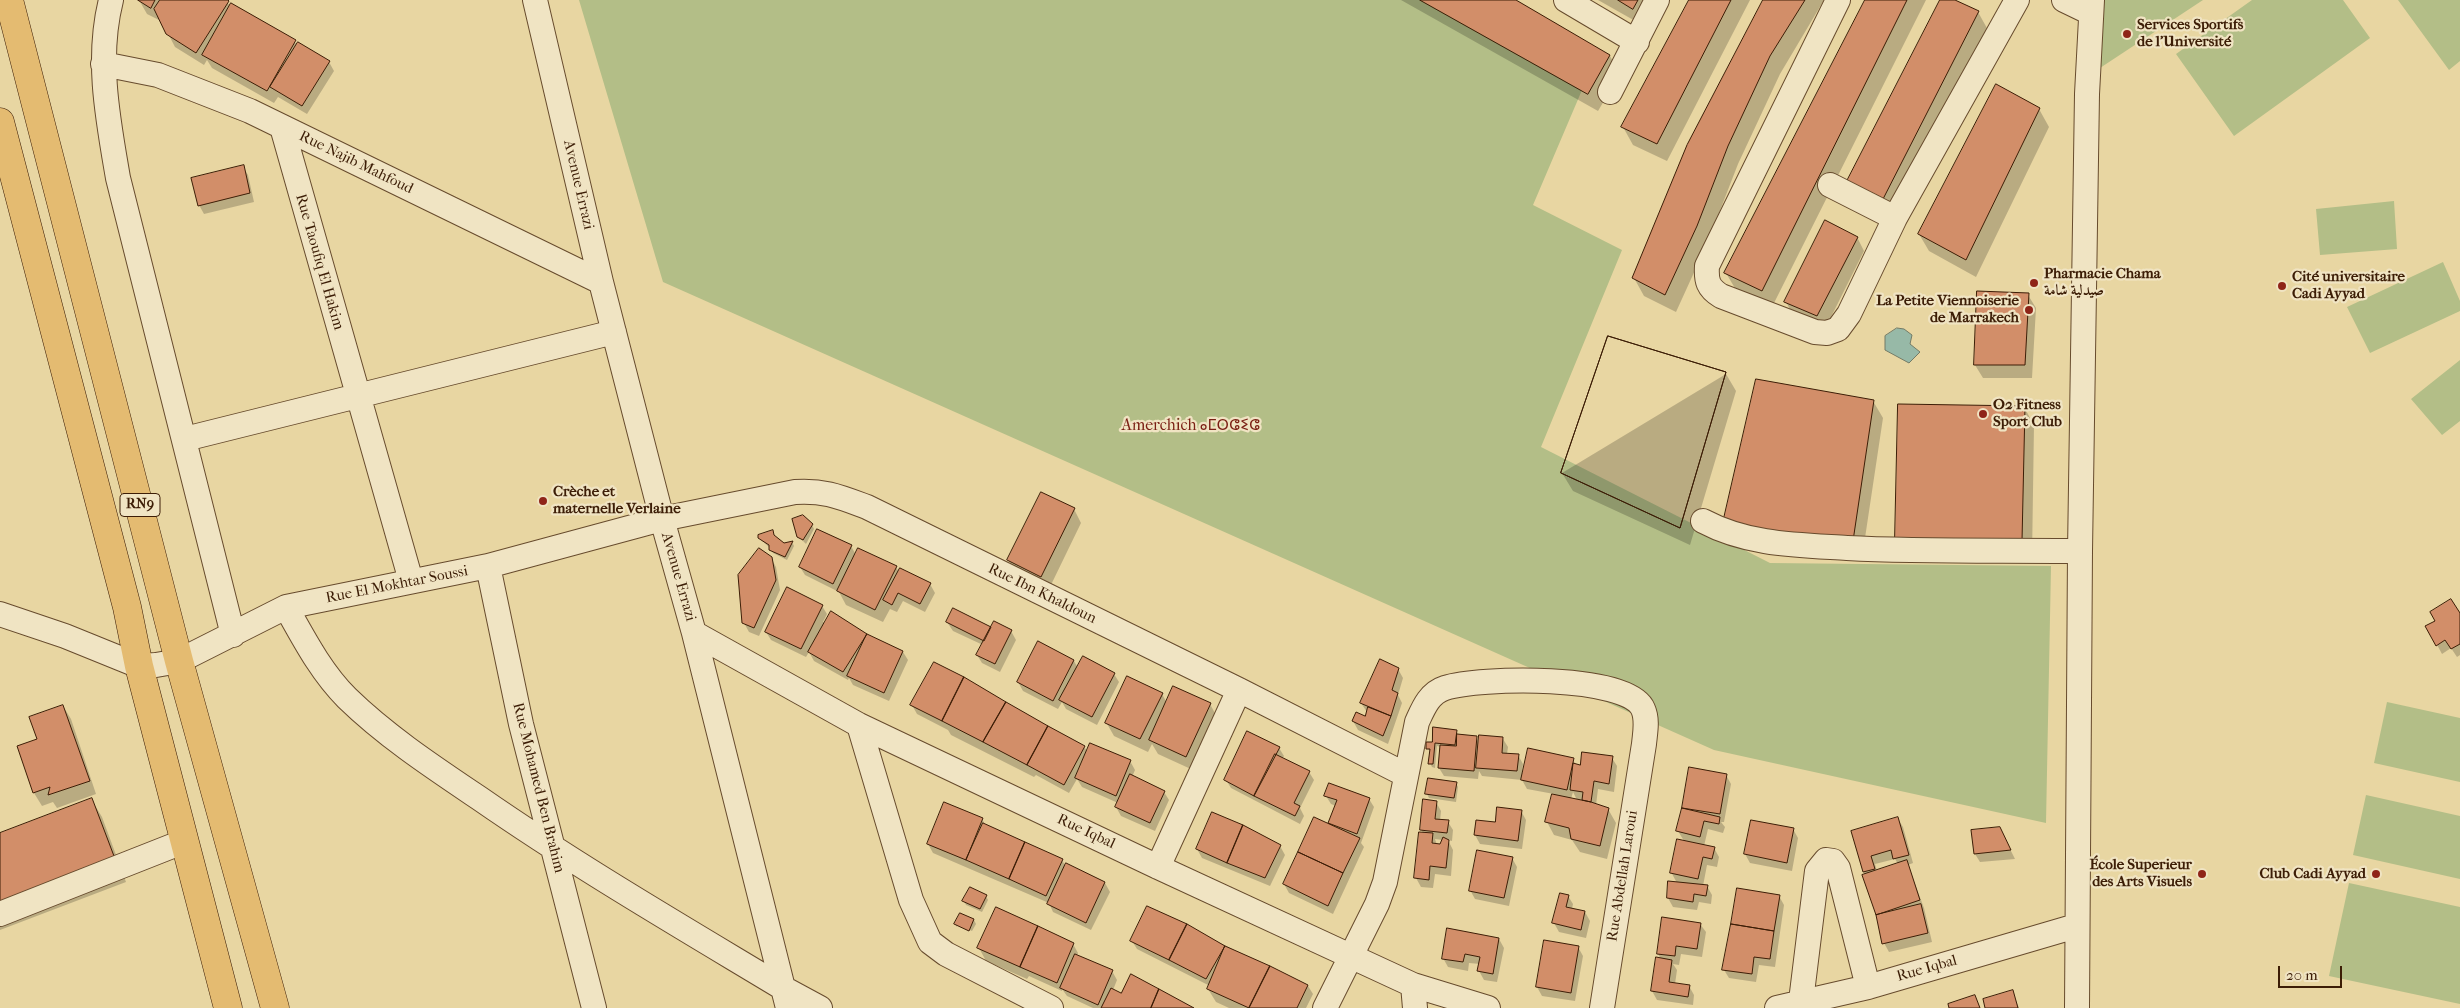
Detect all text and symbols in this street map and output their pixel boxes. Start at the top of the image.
place label: Services Sportifs de l'Université [2137,16,2243,51]
marker: Services Sportifs de l'Université [2121,28,2133,40]
street label: Rue Najib Mahfoud [296,128,416,198]
street label: Avenue Errazi [559,138,597,232]
street label: Rue Taoufiq El Hakim [291,192,347,332]
place label: Pharmacie Chama صيدلية شامة [2044,265,2161,300]
place label: Cité universitaire Cadi Ayyad [2292,268,2405,303]
marker: Pharmacie Chama صيدلية شامة [2028,277,2040,289]
marker: Cité universitaire Cadi Ayyad [2276,280,2288,292]
place label: La Petite Viennoiserie de Marrakech [1876,292,2019,327]
marker: La Petite Viennoiserie de Marrakech [2023,304,2035,316]
place label: O2 Fitness Sport Club [1993,396,2062,431]
marker: O2 Fitness Sport Club [1977,408,1989,420]
district label: Amerchich ⴰⵎⵔⵛⵉⵛ [1122,416,1260,436]
place label: Crèche et maternelle Verlaine [553,483,681,518]
road number: RN9 [120,494,160,516]
marker: Crèche et maternelle Verlaine [537,495,549,507]
street label: Avenue Errazi [657,531,699,623]
street label: Rue Ibn Khaldoun [985,560,1099,628]
street label: Rue El Mokhtar Soussi [324,562,470,608]
street label: Rue Mohamed Ben Brahim [508,701,568,875]
street label: Rue Abdellah Laroui [1604,809,1642,943]
street label: Rue Iqbal [1054,811,1118,853]
place label: École Superieur des Arts Visuels [2089,856,2192,891]
place label: Club Cadi Ayyad [2260,865,2366,883]
marker: École Superieur des Arts Visuels [2196,868,2208,880]
marker: Club Cadi Ayyad [2370,868,2382,880]
street label: Rue Iqbal [1895,952,1959,986]
scale bar [2280,956,2344,988]
text: 20 m [2286,966,2318,984]

